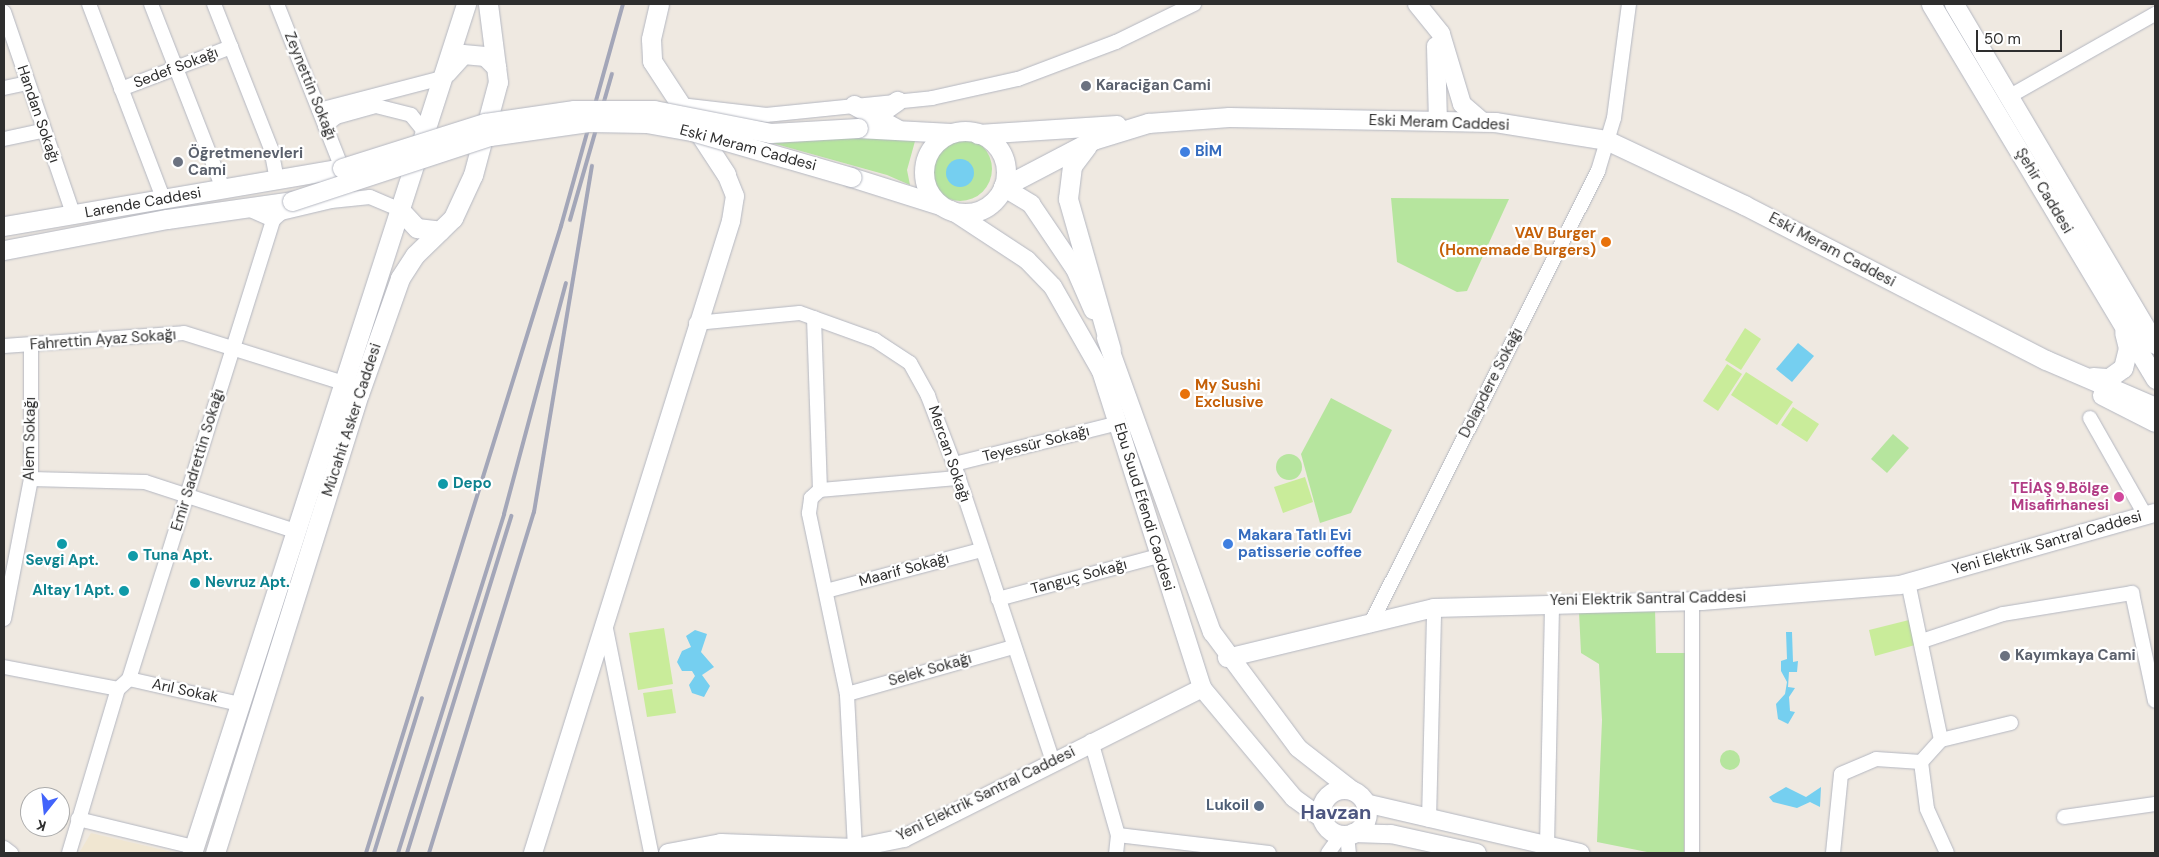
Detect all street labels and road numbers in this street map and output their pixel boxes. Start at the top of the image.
street label: Zeynettin Sokağı [280,30,340,142]
street label: Sedef Sokağı [131,44,221,92]
street label: Handan Sokağı [13,63,63,165]
street label: Eski Meram Caddesi [1368,112,1510,134]
street label: Eski Meram Caddesi [678,121,818,175]
street label: Şehir Caddesi [2011,145,2077,237]
street label: Larende Caddesi [83,184,203,222]
street label: Eski Meram Caddesi [1766,209,1898,291]
street label: Dolapdere Sokağı [1456,325,1526,441]
street label: Fahrettin Ayaz Sokağı [29,326,177,354]
street label: Mücahit Asker Caddesi [319,341,385,499]
street label: Emir Sadrettin Sokağı [168,387,228,533]
street label: Alem Sokağı [20,397,40,481]
street label: Mercan Sokağı [924,403,974,505]
street label: Ebu Suud Efendi Caddesi [1110,421,1178,593]
street label: Teyessür Sokağı [981,422,1091,466]
street label: Yeni Elektrik Santral Caddesi [1950,507,2144,579]
street label: Maarif Sokağı [857,549,951,591]
street label: Tanguç Sokağı [1029,556,1129,598]
street label: Yeni Elektrik Santral Caddesi [1550,588,1746,610]
street label: Selek Sokağı [886,650,974,690]
street label: Arıl Sokak [150,675,220,707]
street label: Yeni Elektrik Santral Caddesi [894,743,1078,845]

